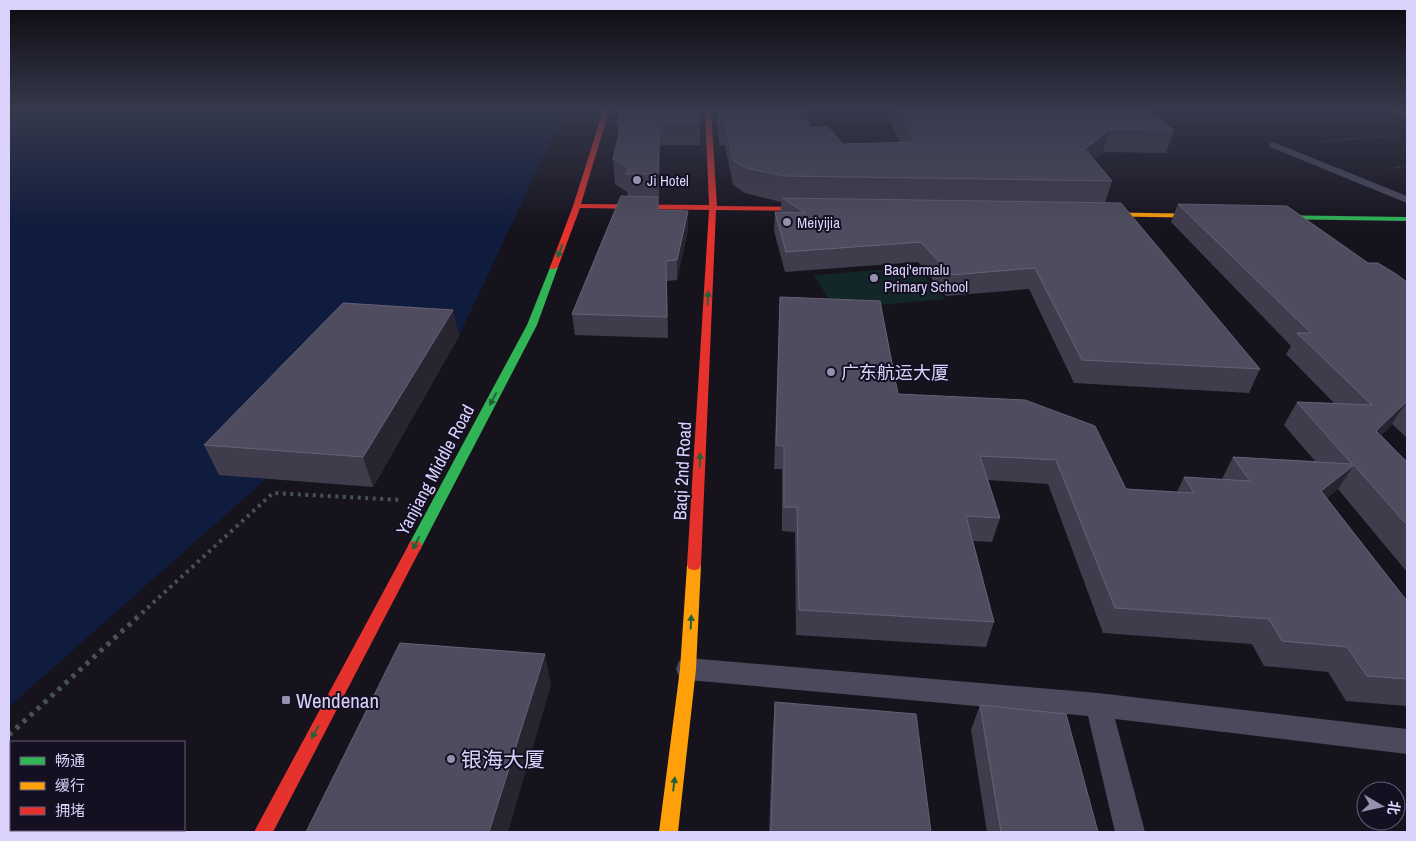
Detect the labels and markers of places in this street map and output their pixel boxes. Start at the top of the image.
place label: Ji Hotel [647,170,689,191]
marker: Ji Hotel [631,174,643,186]
place label: Meiyijia [797,212,840,233]
marker: Meiyijia [781,216,793,228]
place label: Baqi'ermalu Primary School [884,259,968,297]
marker: Baqi'ermalu Primary School [868,272,880,284]
place label: 广东航运大厦 [841,360,949,385]
marker: 广东航运大厦 [825,366,837,378]
place label: Wendenan [296,686,379,715]
marker: Wendenan [280,694,292,706]
place label: 银海大厦 [461,745,545,774]
marker: 银海大厦 [445,753,457,765]

